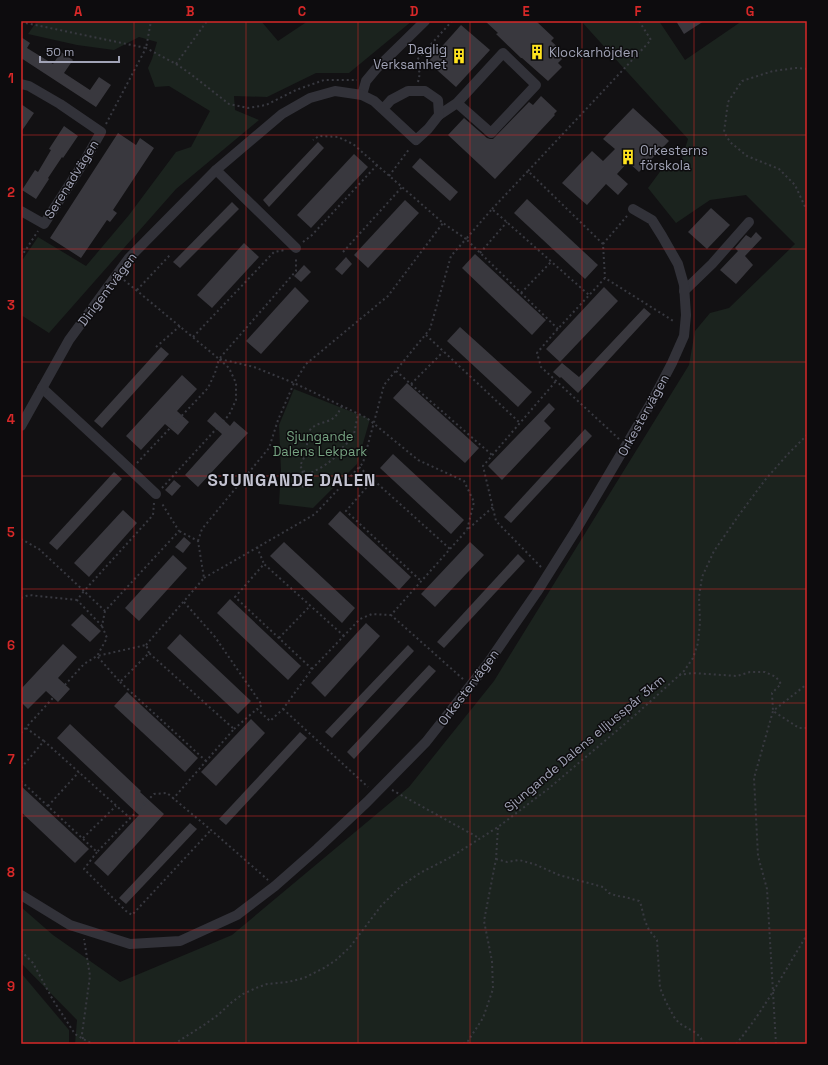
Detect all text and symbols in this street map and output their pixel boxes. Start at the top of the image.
text: A [74,3,83,20]
text: B [186,3,195,20]
text: C [298,3,306,20]
text: D [410,3,419,20]
text: E [522,3,530,20]
text: F [635,3,642,20]
text: G [746,3,754,20]
scale bar [40,38,119,64]
place label: Daglig Verksamhet [373,41,447,73]
building icon: Klockarhöjden [528,43,546,61]
text: 50 m [46,44,74,60]
place label: Klockarhöjden [549,44,638,61]
building icon: Daglig Verksamhet [450,47,468,65]
text: 1 [8,70,14,87]
street label: Serenadvägen [40,137,102,222]
place label: Orkesterns förskola [640,142,708,174]
building icon: Orkesterns förskola [619,148,637,166]
text: 2 [7,184,15,201]
street label: Dirigentvägen [74,249,141,329]
text: 3 [7,297,15,314]
street label: Orkestervägen [614,371,673,459]
text: 4 [7,411,15,428]
park label: Sjungande Dalens Lekpark [273,428,367,460]
district label: SJUNGANDE DALEN [208,469,377,491]
text: 5 [7,524,15,541]
text: 6 [7,637,15,654]
street label: Orkestervägen [434,646,503,729]
street label: Sjungande Dalens elljusspår 3km [501,671,668,816]
text: 7 [7,751,15,768]
text: 8 [7,864,15,881]
text: 9 [7,978,15,995]

